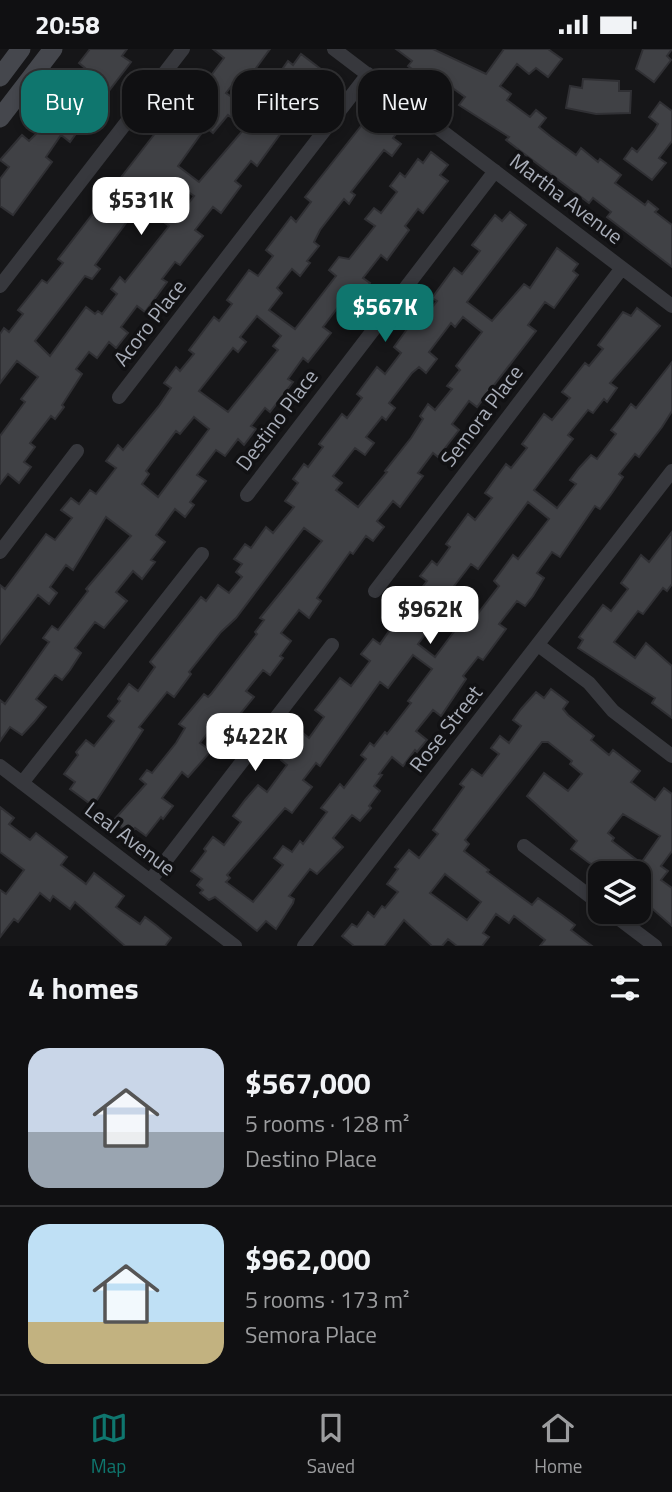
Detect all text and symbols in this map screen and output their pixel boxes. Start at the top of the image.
text: 20:58 [35,5,100,44]
chip: Buy [21,70,108,133]
chip: Rent [122,70,218,133]
chip: Filters [232,70,344,133]
chip: New [358,70,452,133]
street label: Martha Avenue [503,145,630,252]
pin: $531K [92,177,190,237]
text: $531K [108,182,174,217]
street label: Acoro Place [105,272,193,373]
pin: $567K [336,285,434,344]
text: $567K [352,289,418,324]
street label: Semora Place [432,358,530,473]
street label: Destino Place [227,362,325,477]
pin: $962K [381,587,479,646]
text: $962K [397,591,463,626]
street label: Rose Street [401,677,490,779]
pin: $422K [206,713,304,773]
text: $422K [222,718,288,753]
street label: Leal Avenue [79,793,183,883]
map controls [588,861,651,924]
button: layers [588,861,651,924]
text: 4 homes [28,965,139,1011]
icon: filters [606,969,644,1007]
text: $567,000 [245,1060,371,1106]
icon: home [84,1076,168,1160]
text: 5 rooms · 128 m² [245,1106,409,1141]
text: Destino Place [245,1141,377,1176]
text: $962,000 [245,1236,371,1282]
icon: home [84,1252,168,1336]
text: 5 rooms · 173 m² [245,1282,409,1317]
text: Semora Place [245,1317,377,1352]
tab: Map [90,1409,128,1480]
tab: Saved [307,1409,355,1480]
tab: Home [534,1409,582,1480]

